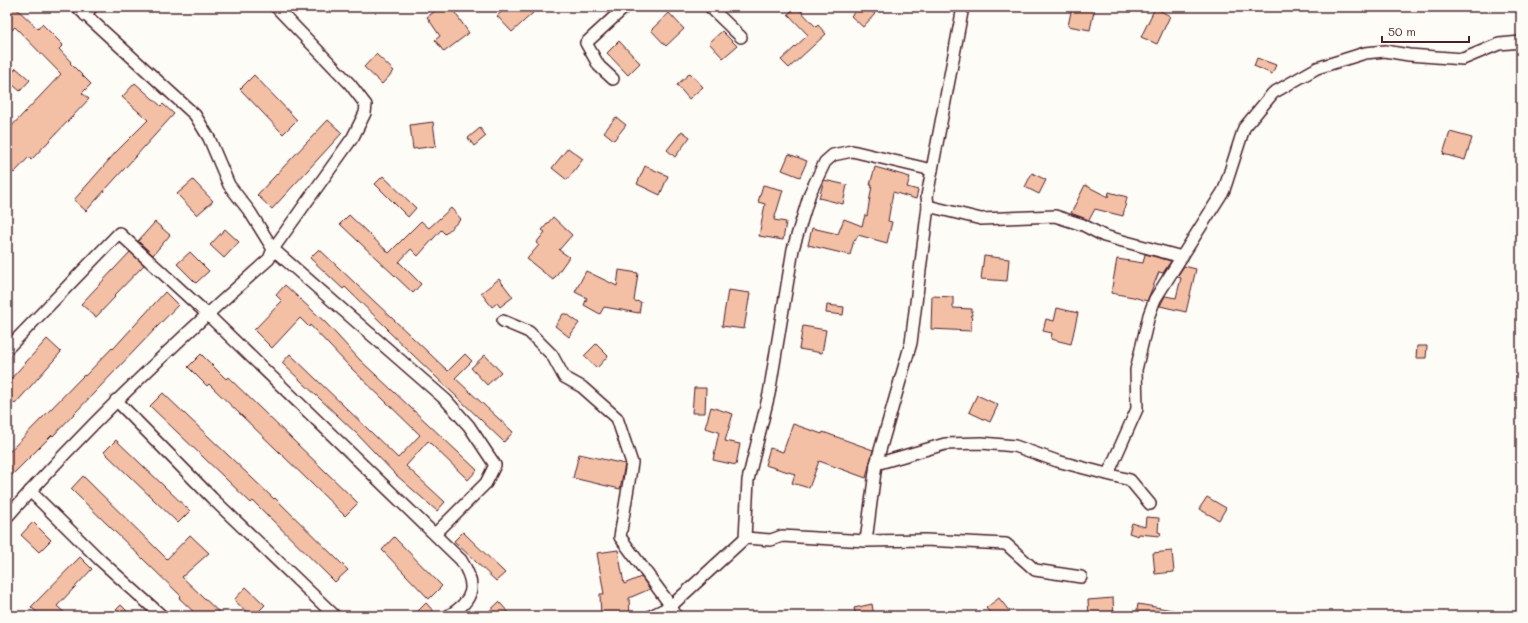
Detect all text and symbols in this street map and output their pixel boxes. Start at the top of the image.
scale bar [1382,18,1469,44]
text: 50 m [1388,23,1416,39]

